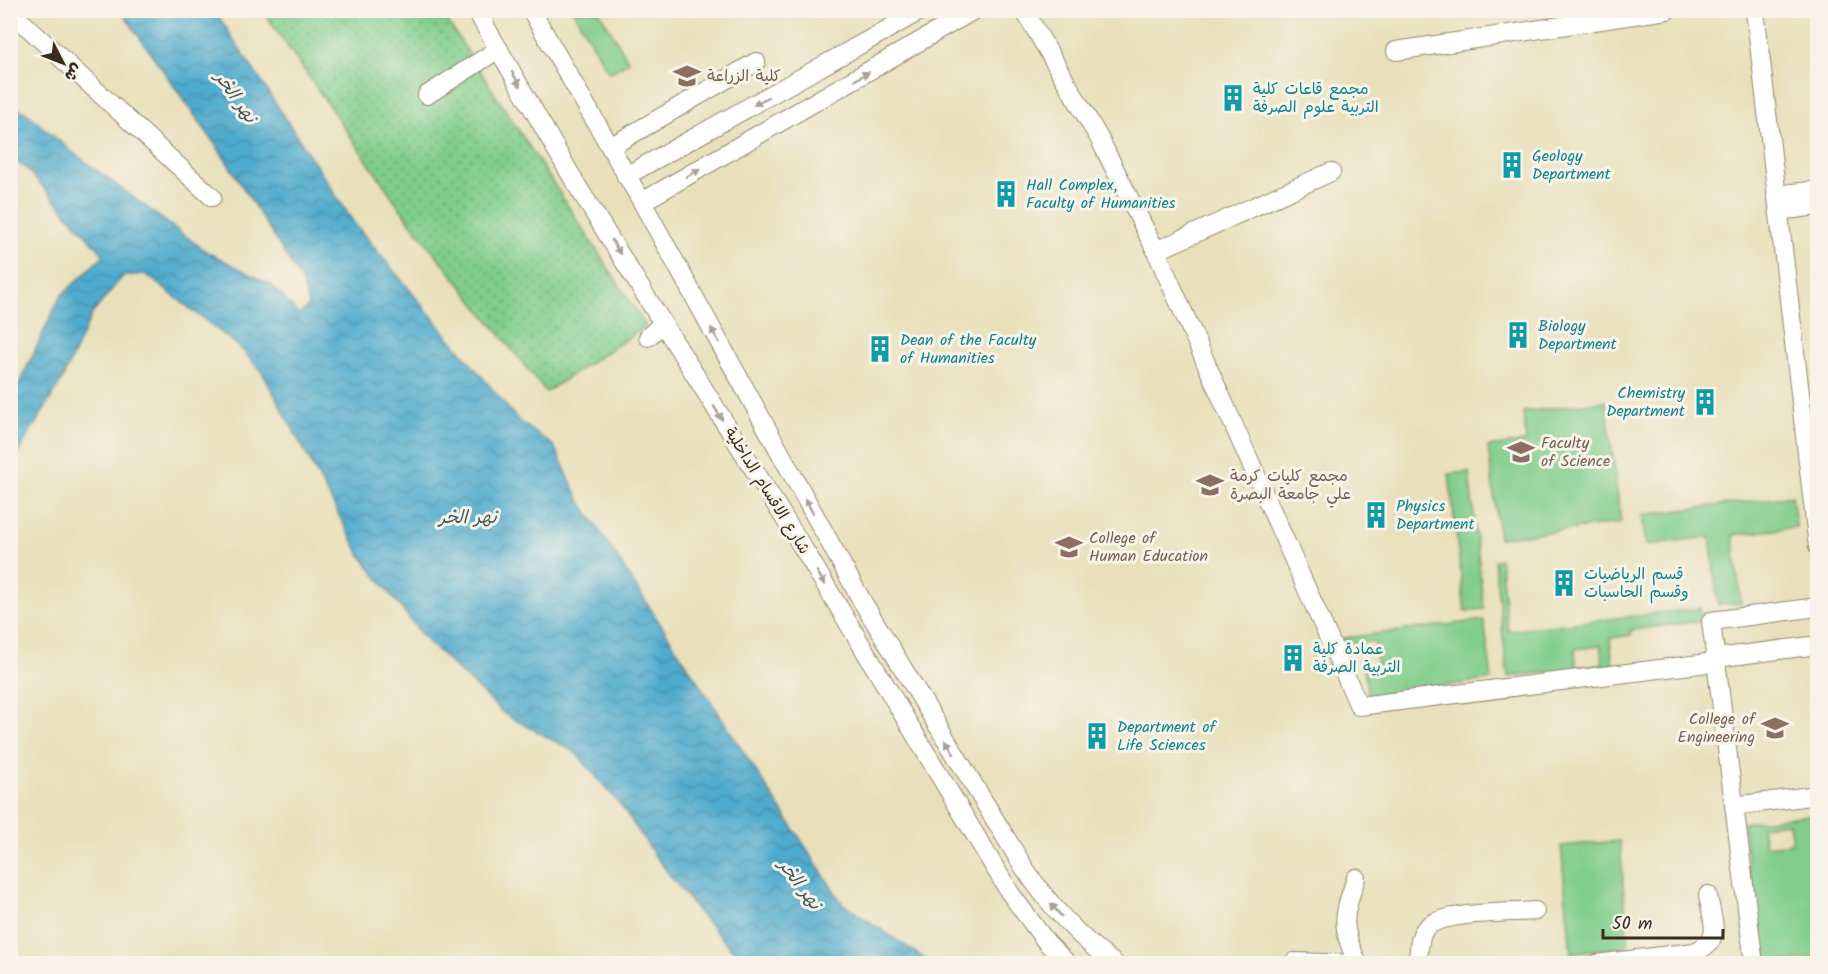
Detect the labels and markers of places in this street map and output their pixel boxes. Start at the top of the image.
school or university icon: كلية الزراعة [672,61,702,91]
place label: كلية الزراعة [707,64,781,89]
place label: مجمع قاعات كلية التربية علوم الصرفة [1253,77,1379,120]
building icon: مجمع قاعات كلية التربية علوم الصرفة [1218,83,1248,113]
place label: Geology Department [1532,144,1612,187]
building icon: Geology Department [1497,150,1527,180]
place label: Hall Complex, Faculty of Humanities [1026,173,1176,216]
building icon: Hall Complex, Faculty of Humanities [991,179,1021,209]
place label: Biology Department [1538,314,1618,357]
building icon: Biology Department [1503,320,1533,350]
place label: Dean of the Faculty of Humanities [900,328,1037,371]
building icon: Dean of the Faculty of Humanities [865,334,895,364]
place label: Chemistry Department [1606,381,1686,424]
building icon: Chemistry Department [1690,387,1720,417]
place label: Faculty of Science [1541,431,1610,474]
school or university icon: Faculty of Science [1506,437,1536,467]
place label: مجمع كليات كرمة علي جامعة البصرة [1230,464,1351,508]
school or university icon: مجمع كليات كرمة علي جامعة البصرة [1195,470,1225,500]
place label: Physics Department [1396,494,1476,537]
building icon: Physics Department [1361,500,1391,530]
place label: College of Human Education [1089,526,1208,569]
school or university icon: College of Human Education [1054,532,1084,562]
place label: قسم الرياضيات وقسم الحاسبات [1584,562,1689,605]
building icon: قسم الرياضيات وقسم الحاسبات [1549,568,1579,598]
place label: عمادة كلية التربية الصرفة [1313,637,1401,680]
building icon: عمادة كلية التربية الصرفة [1278,643,1308,673]
place label: College of Engineering [1678,707,1757,750]
school or university icon: College of Engineering [1760,713,1790,743]
place label: Department of Life Sciences [1117,715,1217,758]
building icon: Department of Life Sciences [1082,721,1112,751]

